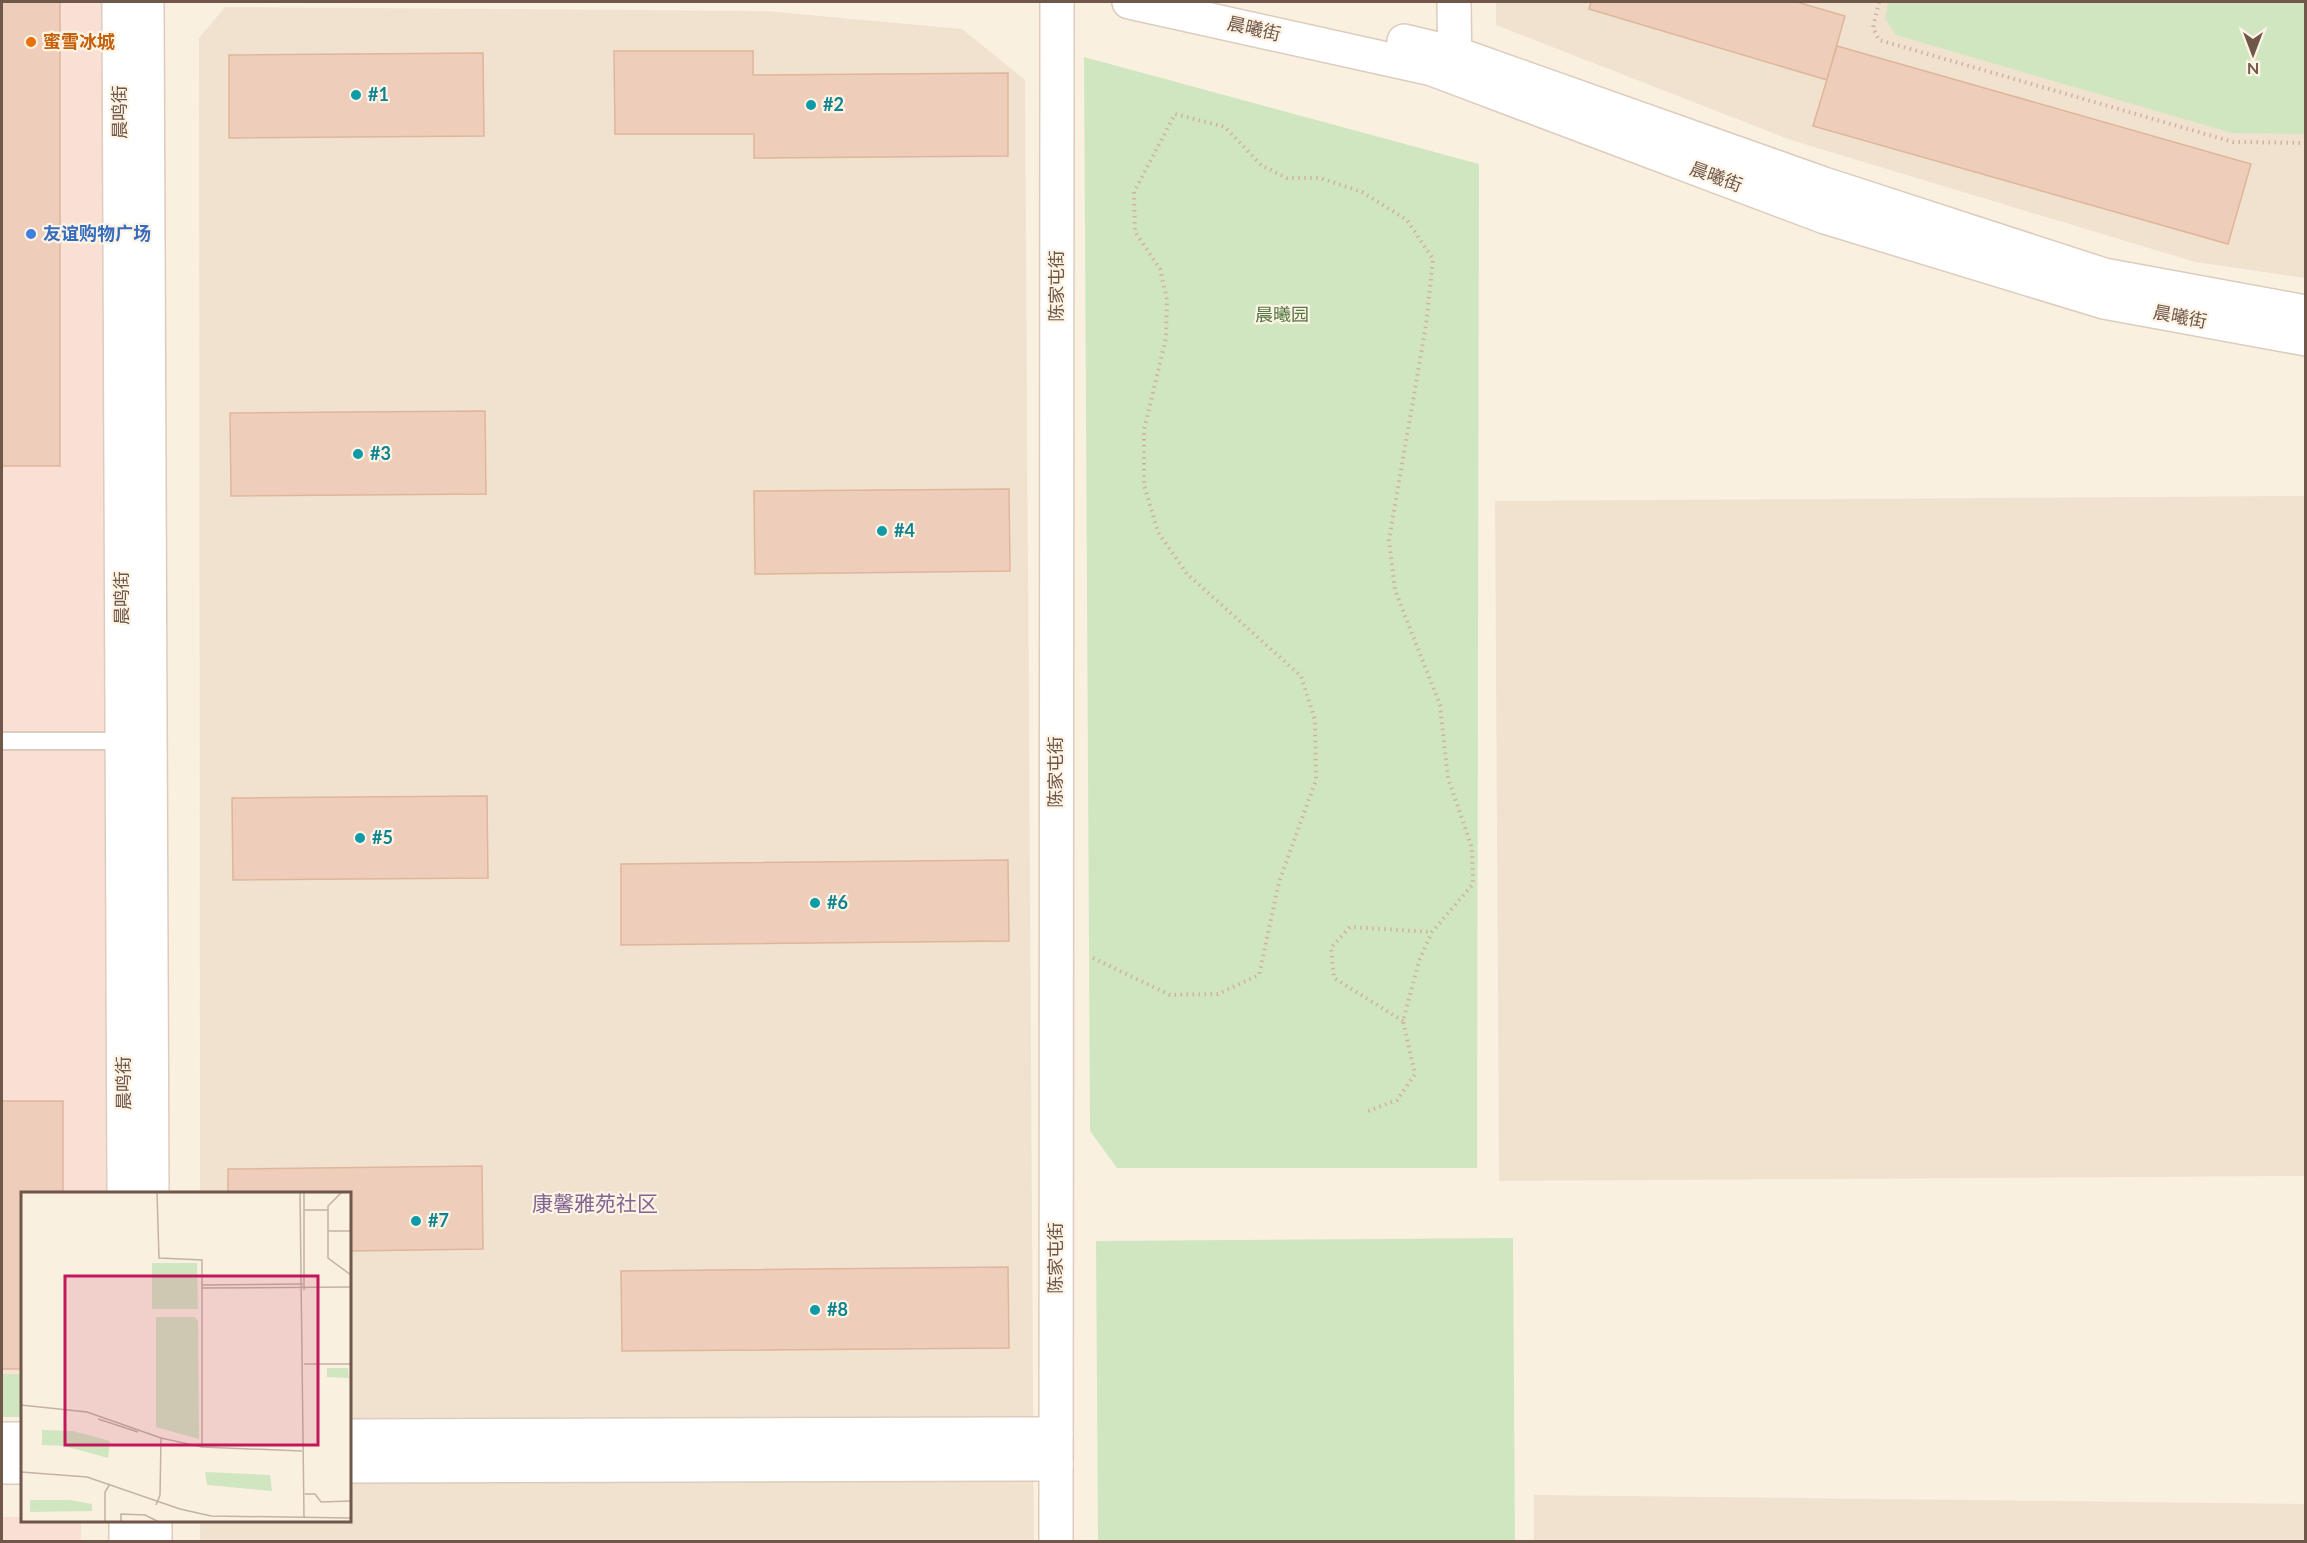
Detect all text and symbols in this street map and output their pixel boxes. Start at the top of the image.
street label: 晨曦街 [1225,11,1283,45]
north arrow [2223,24,2283,84]
place label: 蜜雪冰城 [43,30,115,52]
marker: 蜜雪冰城 [24,35,38,49]
text: N [2247,60,2259,79]
place label: #1 [368,83,389,105]
street label: 晨鸣街 [108,85,130,139]
marker: #1 [349,88,363,102]
place label: #2 [823,93,844,115]
marker: #2 [804,98,818,112]
street label: 晨曦街 [1687,156,1745,196]
place label: 友谊购物广场 [43,222,151,244]
marker: 友谊购物广场 [24,227,38,241]
street label: 陈家屯街 [1045,250,1067,322]
street label: 晨曦街 [2152,300,2209,332]
park label: 晨曦园 [1255,303,1309,325]
place label: #3 [370,442,391,464]
marker: #3 [351,447,365,461]
place label: #4 [894,519,915,541]
marker: #4 [875,524,889,538]
street label: 晨鸣街 [110,571,132,625]
street label: 陈家屯街 [1044,736,1066,808]
place label: #5 [372,826,393,848]
marker: #5 [353,831,367,845]
place label: #6 [827,891,848,913]
marker: #6 [808,896,822,910]
street label: 晨鸣街 [112,1056,134,1110]
district label: 康馨雅苑社区 [532,1190,658,1215]
inset map [21,1192,351,1522]
place label: #7 [428,1209,449,1231]
marker: #7 [409,1214,423,1228]
street label: 陈家屯街 [1044,1222,1066,1294]
place label: #8 [827,1298,848,1320]
marker: #8 [808,1303,822,1317]

